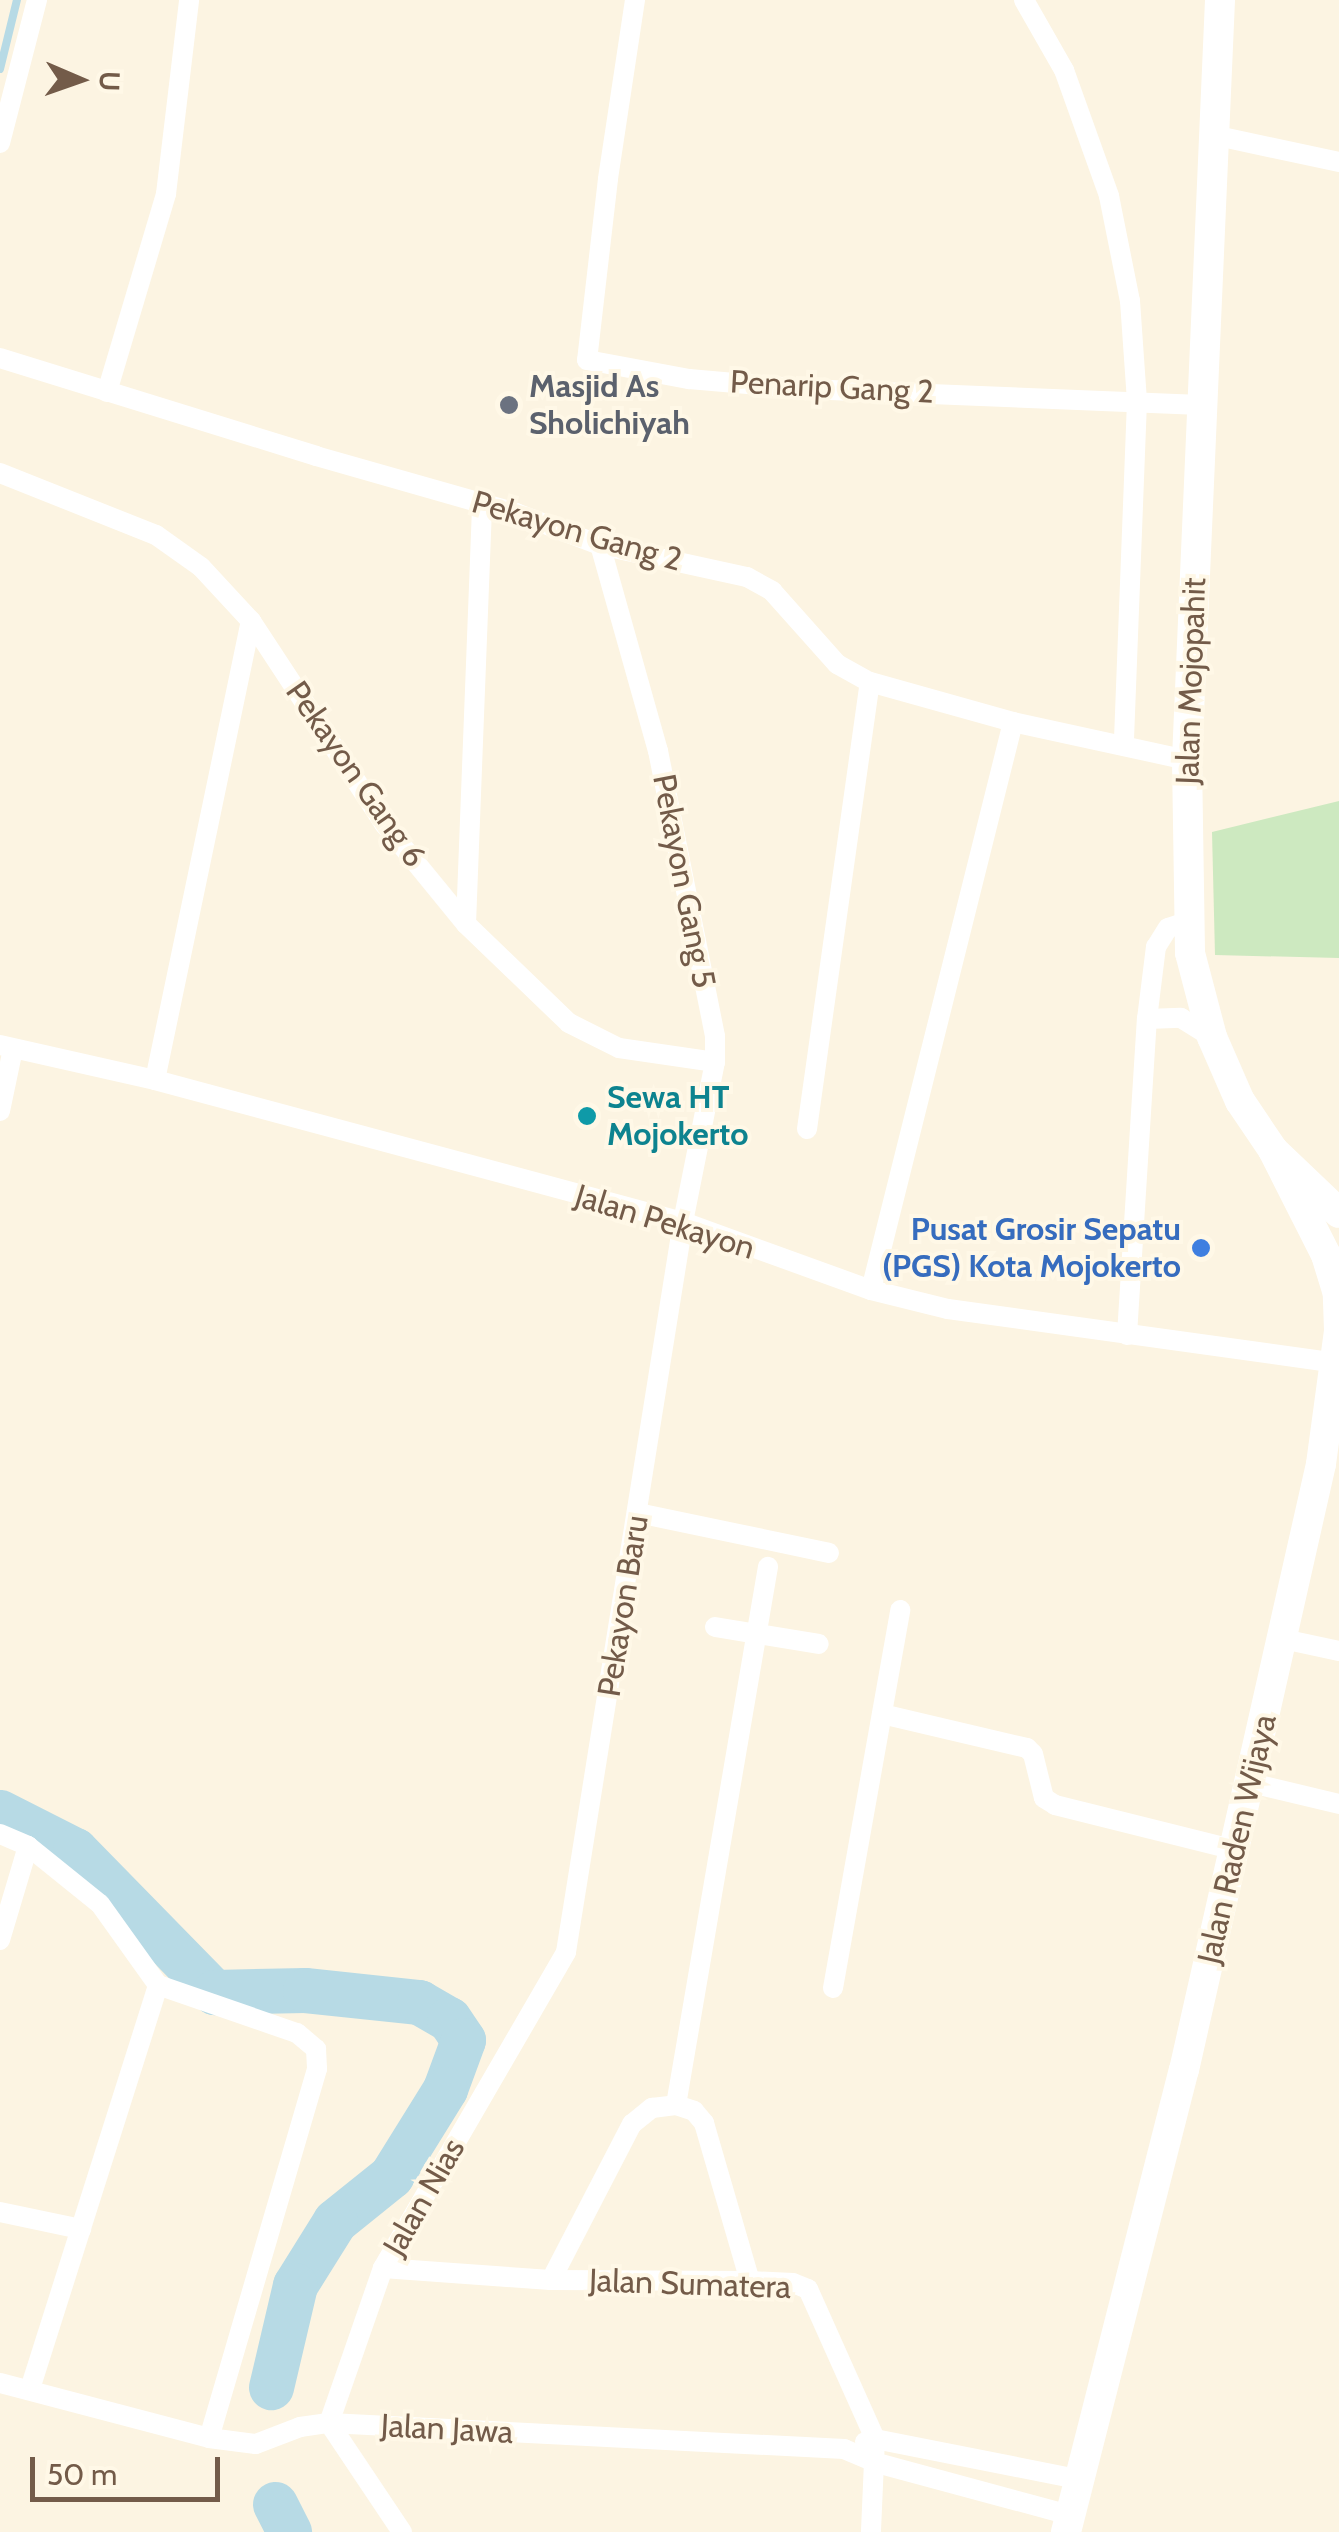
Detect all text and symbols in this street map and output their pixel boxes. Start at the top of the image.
north arrow [30,30,130,130]
text: U [93,70,127,92]
street label: Penarip Gang 2 [729,362,935,412]
place label: Masjid As Sholichiyah [529,368,690,443]
marker: Masjid As Sholichiyah [498,394,520,416]
street label: Pekayon Gang 2 [468,483,686,579]
street label: Jalan Mojopahit [1168,577,1214,785]
street label: Pekayon Gang 6 [278,674,434,874]
street label: Pekayon Gang 5 [644,771,724,991]
place label: Sewa HT Mojokerto [607,1079,749,1154]
marker: Sewa HT Mojokerto [576,1105,598,1127]
street label: Jalan Pekayon [571,1176,759,1268]
place label: Pusat Grosir Sepatu (PGS) Kota Mojokerto [882,1211,1181,1286]
marker: Pusat Grosir Sepatu (PGS) Kota Mojokerto [1190,1237,1212,1259]
street label: Pekayon Baru [590,1513,656,1699]
street label: Jalan Raden Wijaya [1190,1711,1284,1967]
street label: Jalan Nias [375,2132,473,2262]
street label: Jalan Sumatera [588,2261,792,2307]
street label: Jalan Jawa [380,2406,514,2452]
scale bar [35,2437,225,2499]
text: 50 m [47,2456,117,2493]

